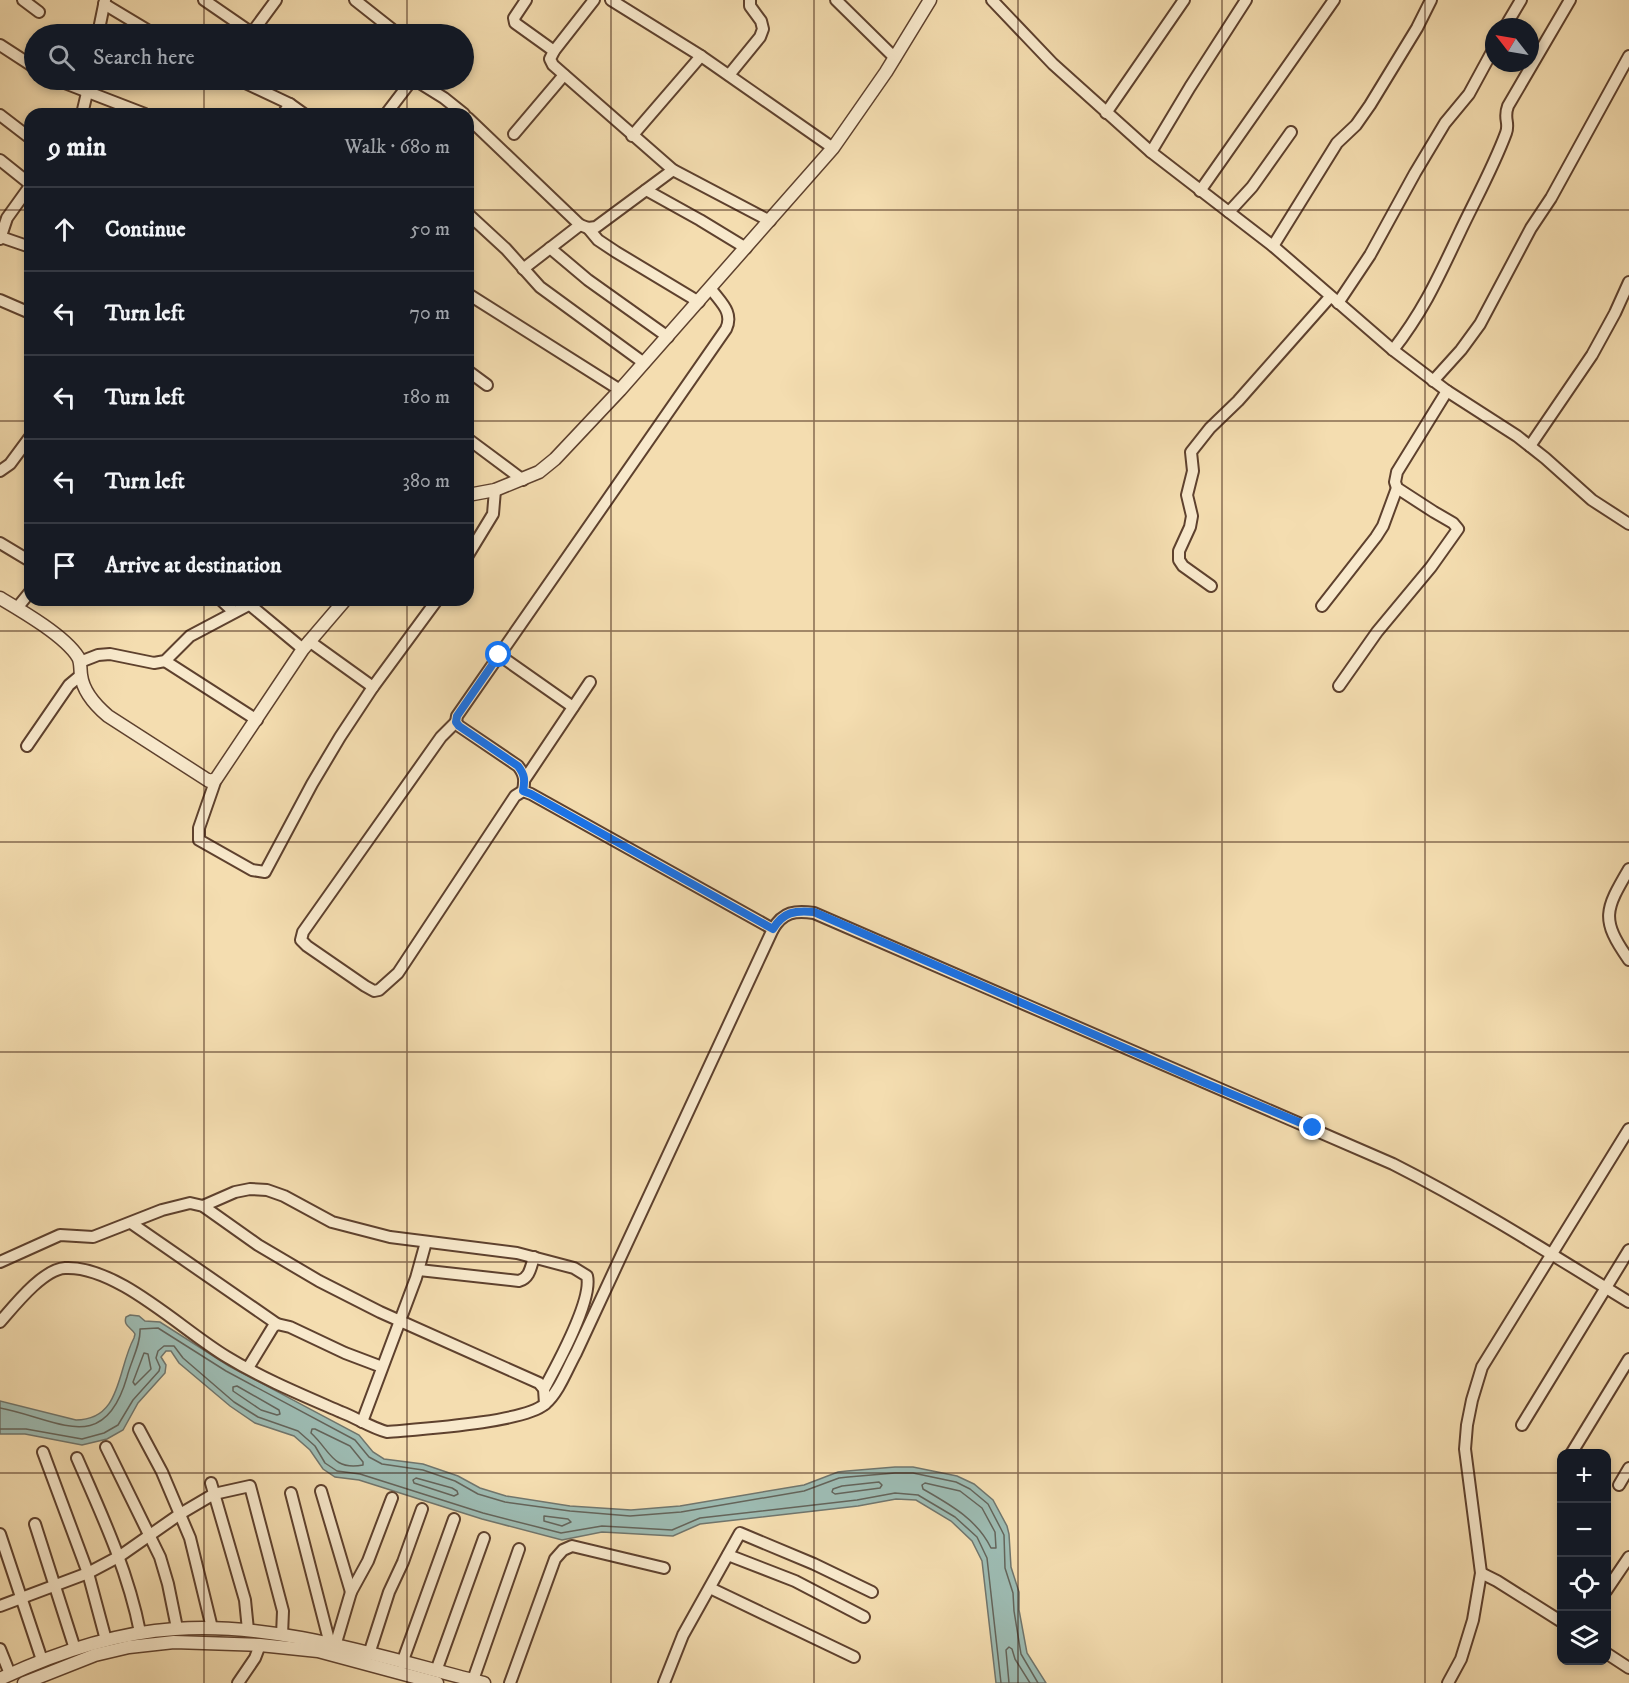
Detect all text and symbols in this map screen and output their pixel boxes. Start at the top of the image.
north arrow [1485,18,1539,72]
search box [24,24,474,90]
icon: search [45,41,78,74]
text: Search here [93,44,195,71]
text: 9 min [48,131,106,164]
text: Walk · 680 m [345,135,450,160]
icon: ahead [48,213,81,246]
text: Continue [105,216,186,243]
text: 50 m [410,217,450,242]
icon: left [48,297,81,330]
text: Turn left [105,300,185,327]
text: 70 m [409,301,450,326]
icon: left [48,381,81,414]
text: Turn left [105,384,185,411]
text: 180 m [403,385,450,410]
icon: left [48,465,81,498]
text: Turn left [105,468,185,495]
text: 380 m [402,469,450,494]
icon: arrive [48,549,81,582]
text: Arrive at destination [105,552,282,579]
route start [485,641,511,667]
route end [1299,1114,1325,1140]
map controls [1557,1449,1611,1665]
button: + [1557,1449,1611,1503]
button: − [1557,1503,1611,1557]
button: locate [1557,1557,1611,1611]
button: layers [1557,1611,1611,1665]

